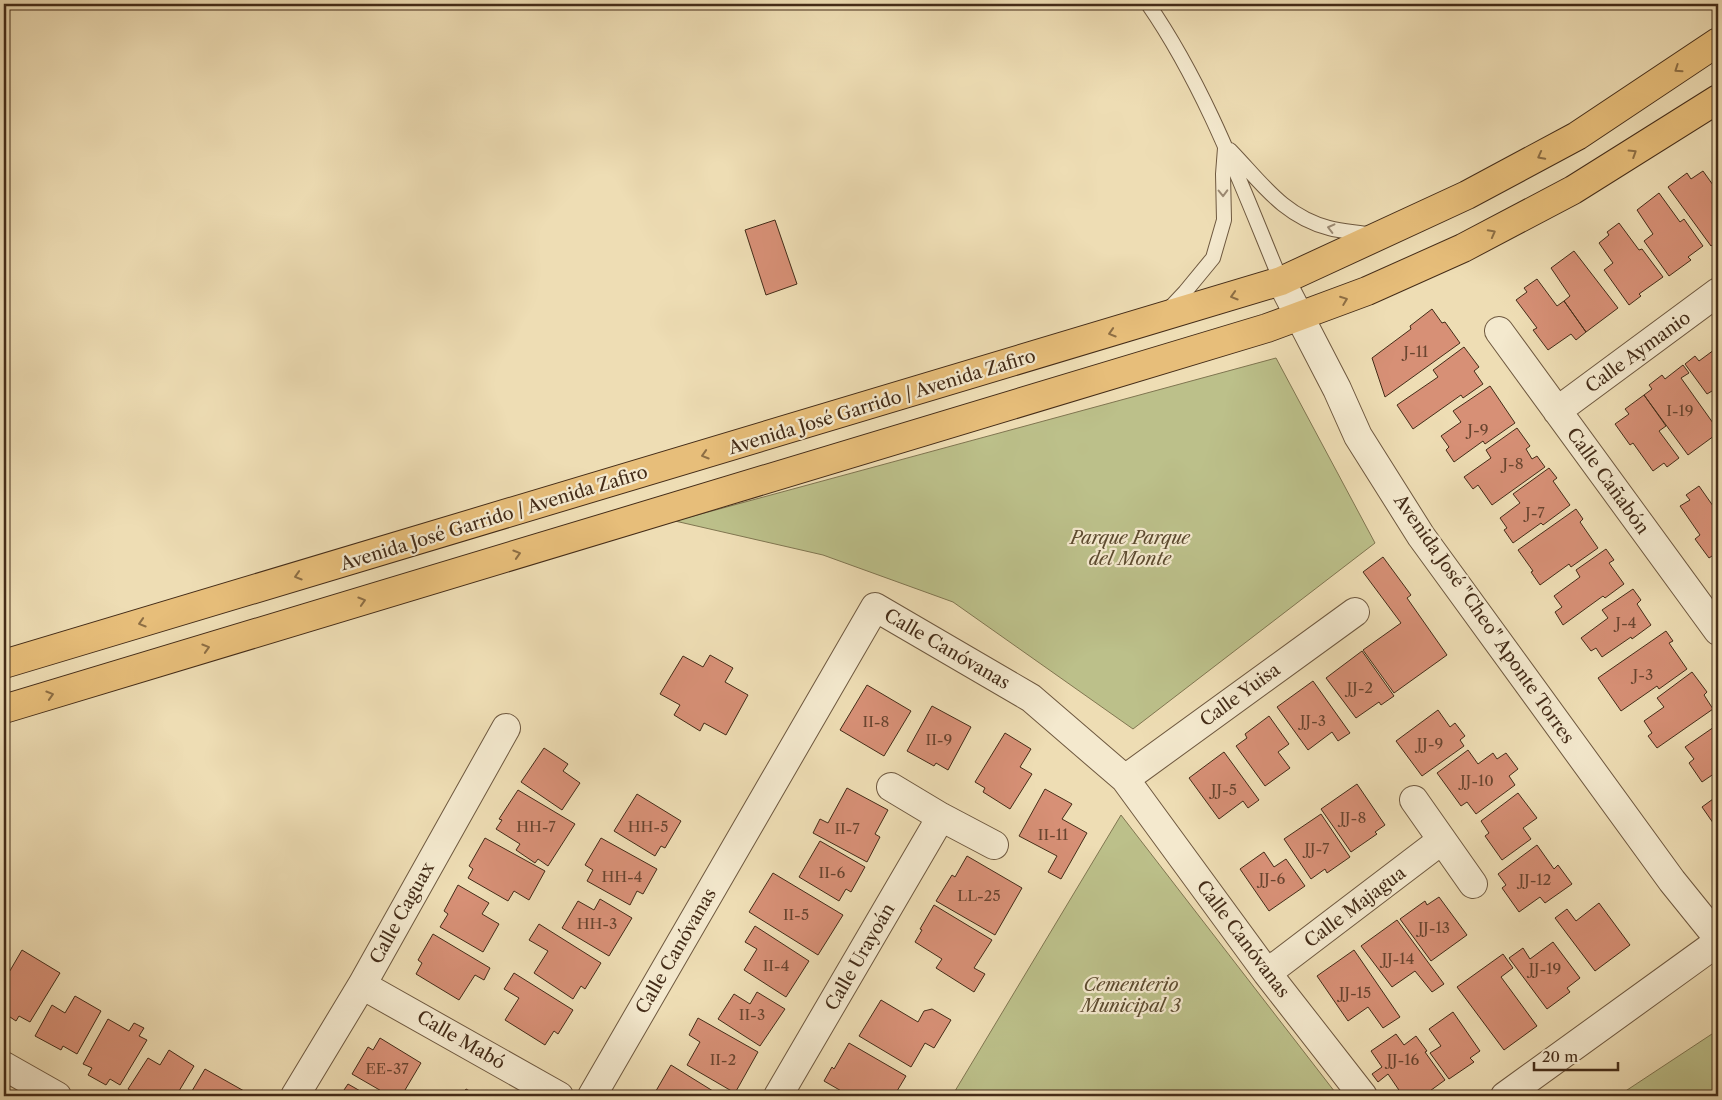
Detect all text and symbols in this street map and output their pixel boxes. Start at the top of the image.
one-way arrow [1674,63,1683,72]
one-way arrow [1628,149,1637,159]
one-way arrow [1537,150,1546,160]
one-way arrow [1218,190,1228,197]
one-way arrow [1327,223,1335,234]
one-way arrow [1487,229,1496,239]
one-way arrow [1231,290,1239,300]
one-way arrow [1339,295,1348,306]
street label: Calle Aymanio [1581,307,1695,397]
one-way arrow [1109,327,1117,337]
house number: J-11 [1402,342,1429,361]
street label: Avenida José Garrido / Avenida Zafiro [725,345,1038,460]
house number: I-19 [1666,401,1694,420]
house number: J-9 [1465,420,1489,439]
street label: Calle Cañabón [1562,424,1654,538]
one-way arrow [702,449,710,459]
house number: J-8 [1500,454,1524,473]
street label: Avenida José Garrido / Avenida Zafiro [337,461,650,576]
street label: Avenida José "Cheo" Aponte Torres [1389,489,1579,748]
house number: J-7 [1523,503,1545,522]
park label: Parque Parque del Monte [1068,527,1191,570]
one-way arrow [512,550,521,560]
one-way arrow [294,571,303,581]
one-way arrow [357,597,365,607]
street label: Calle Canóvanas [880,604,1014,694]
house number: J-4 [1614,613,1637,632]
one-way arrow [139,617,147,627]
one-way arrow [201,644,210,654]
street label: Calle Yuisa [1196,658,1285,731]
house number: J-3 [1631,665,1653,684]
house number: JJ-2 [1345,678,1373,697]
one-way arrow [46,691,54,701]
house number: JJ-3 [1298,711,1326,730]
house number: II-8 [863,712,890,731]
house number: II-9 [926,730,952,749]
house number: JJ-9 [1415,734,1443,753]
house number: JJ-10 [1458,771,1494,790]
house number: JJ-5 [1209,780,1237,799]
house number: JJ-8 [1338,808,1366,827]
house number: HH-7 [516,817,556,836]
house number: HH-5 [628,817,668,836]
house number: II-7 [834,819,860,838]
house number: II-11 [1038,825,1069,844]
house number: JJ-7 [1303,839,1330,858]
street label: Calle Caguax [365,858,439,968]
street label: Calle Majagua [1300,861,1410,952]
house number: II-6 [819,863,846,882]
house number: HH-4 [601,867,643,886]
house number: JJ-6 [1257,869,1286,888]
house number: JJ-12 [1517,870,1551,889]
street label: Calle Canóvanas [1192,876,1294,1002]
street label: Calle Canóvanas [631,884,721,1018]
house number: LL-25 [957,886,1001,905]
street label: Calle Urayoán [820,899,900,1015]
house number: II-5 [783,905,809,924]
house number: HH-3 [577,914,617,933]
house number: JJ-13 [1416,918,1450,937]
house number: JJ-14 [1380,949,1414,968]
house number: II-4 [763,956,789,975]
house number: JJ-19 [1527,959,1561,978]
park label: Cementerio Municipal 3 [1079,974,1181,1017]
house number: JJ-15 [1337,983,1371,1002]
house number: II-3 [739,1005,765,1024]
street label: Calle Mabó [413,1006,509,1074]
scale bar [1534,1040,1618,1072]
text: 20 m [1542,1047,1578,1066]
house number: II-2 [710,1050,736,1069]
house number: JJ-16 [1385,1050,1420,1069]
house number: EE-37 [365,1059,409,1078]

